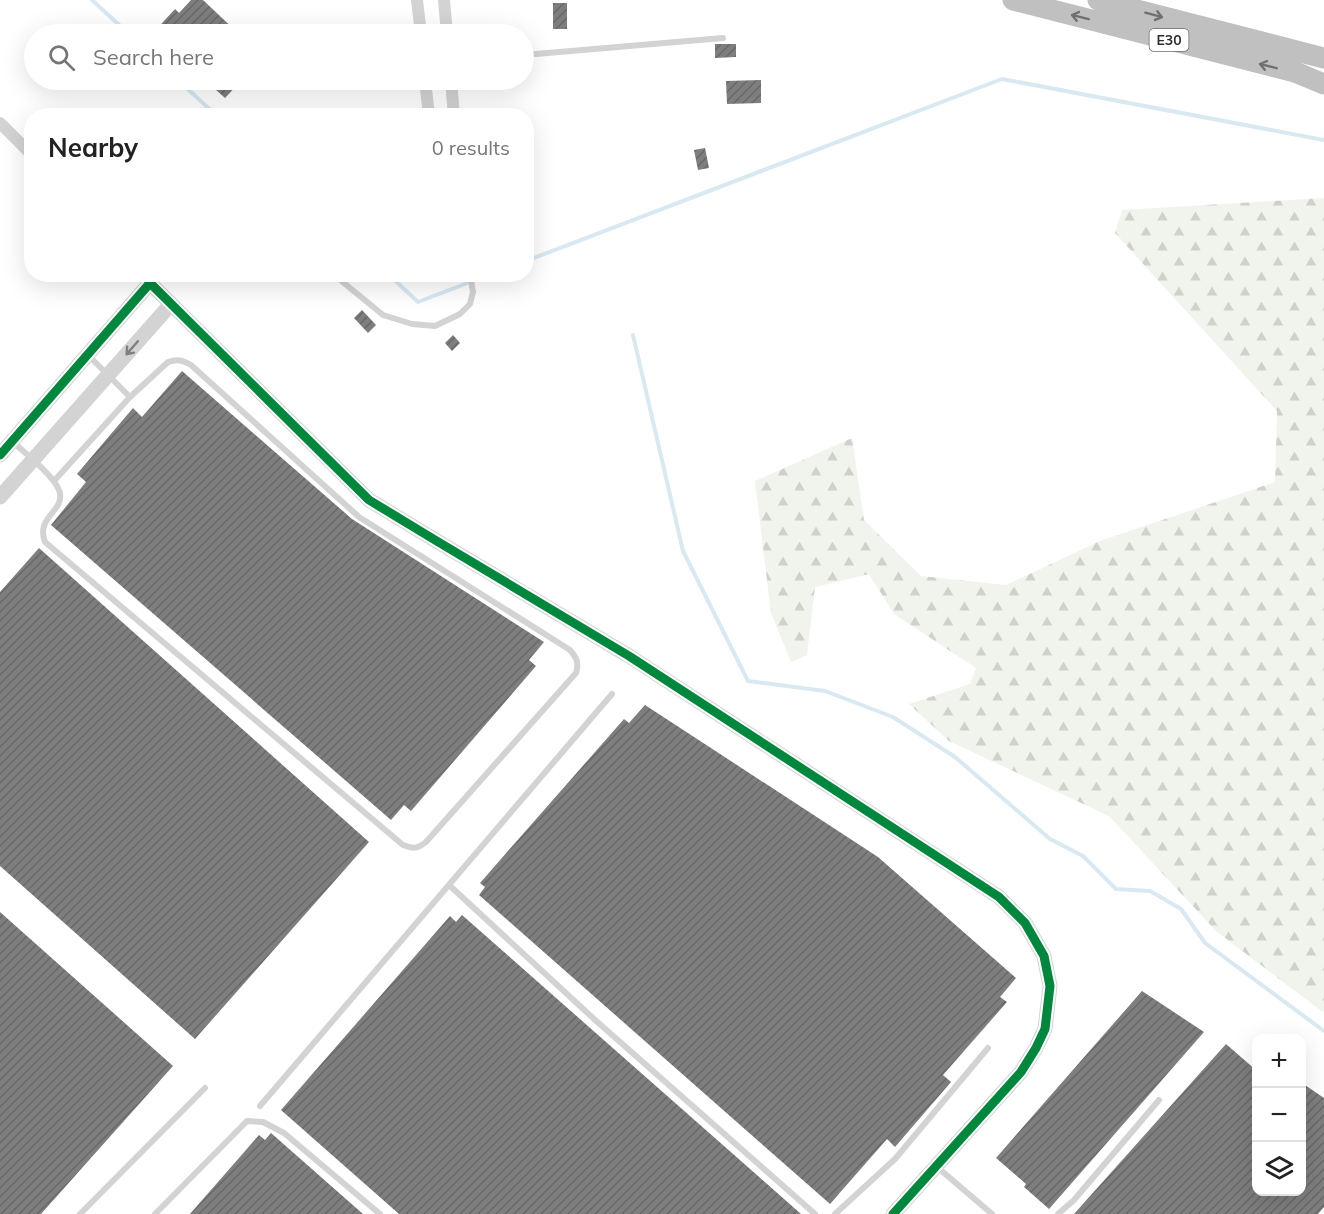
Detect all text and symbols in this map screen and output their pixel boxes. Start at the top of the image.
one-way arrow [1144,9,1163,21]
one-way arrow [1070,11,1089,23]
search box [24,24,534,90]
road number: E30 [1150,29,1188,51]
icon: search [45,41,78,74]
text: Search here [93,43,214,71]
one-way arrow [1259,59,1278,71]
text: Nearby [48,131,138,164]
text: 0 results [432,135,510,160]
one-way arrow [125,340,139,355]
map controls [1252,1034,1306,1196]
button: + [1252,1034,1306,1088]
button: − [1252,1088,1306,1142]
button: layers [1252,1142,1306,1196]

